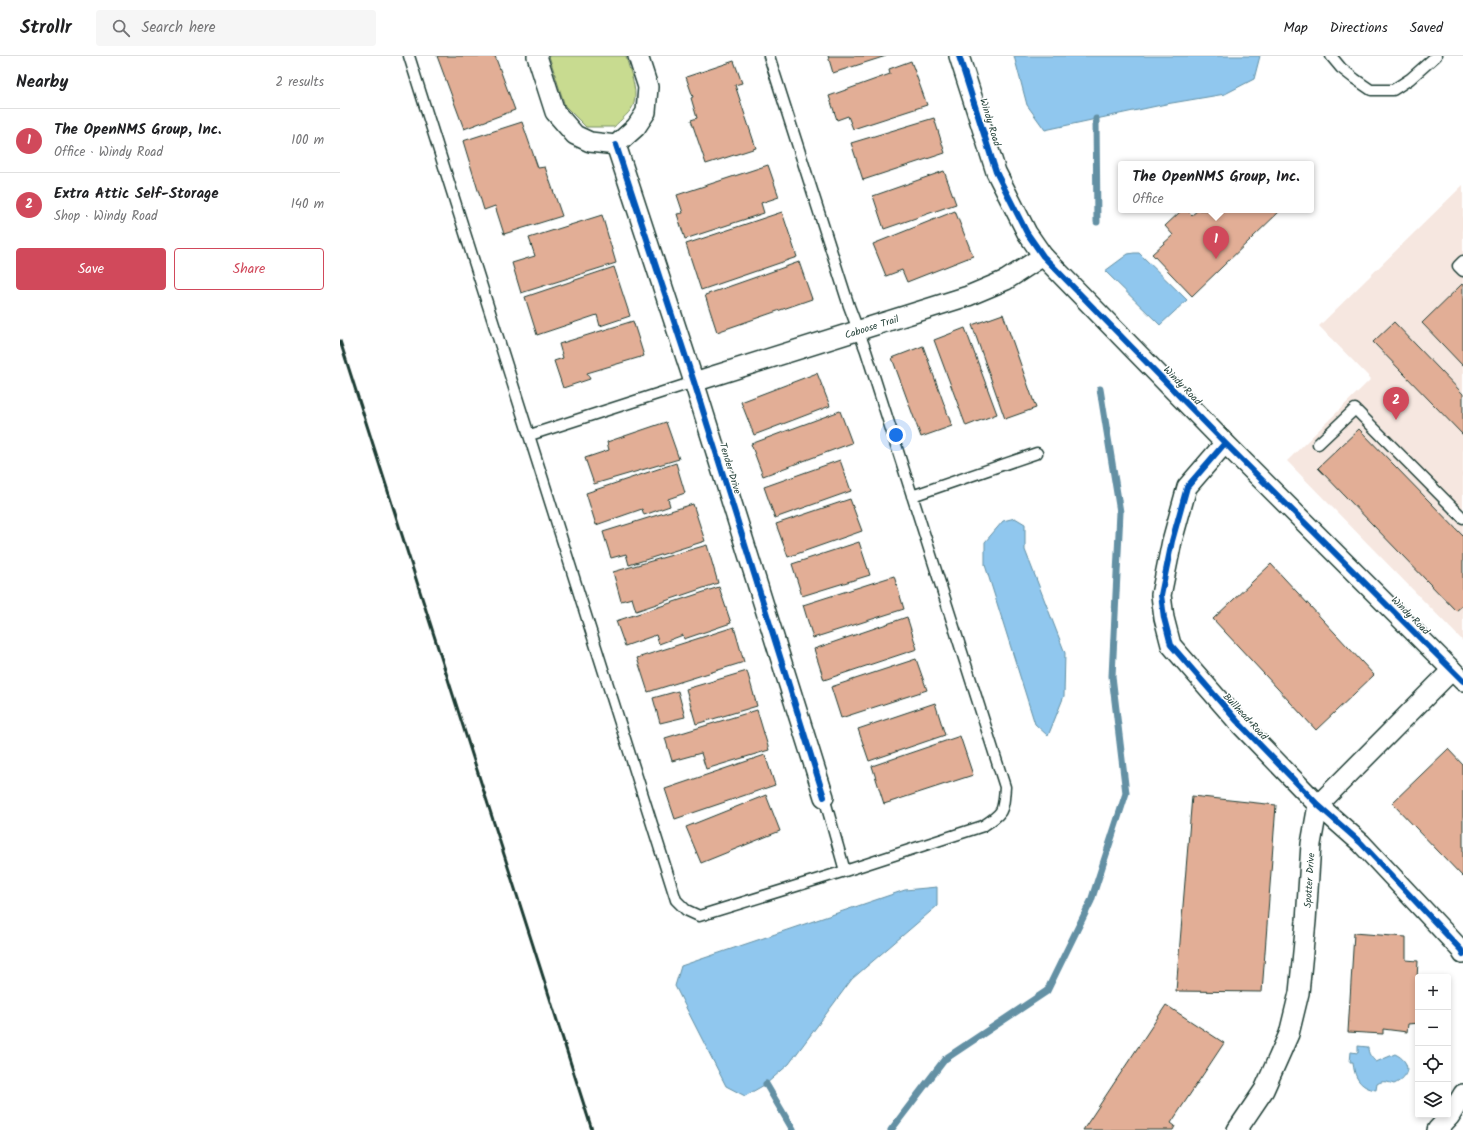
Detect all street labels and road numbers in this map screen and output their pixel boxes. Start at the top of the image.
street label: Windy Road [975,96,1005,149]
street label: Caboose Trail [843,311,901,343]
street label: Windy Road [1159,362,1206,410]
street label: Tender Drive [715,441,746,496]
street label: Windy Road [1387,593,1434,639]
street label: Bullhead Road [1219,689,1272,745]
street label: Spotter Drive [1300,852,1319,908]

